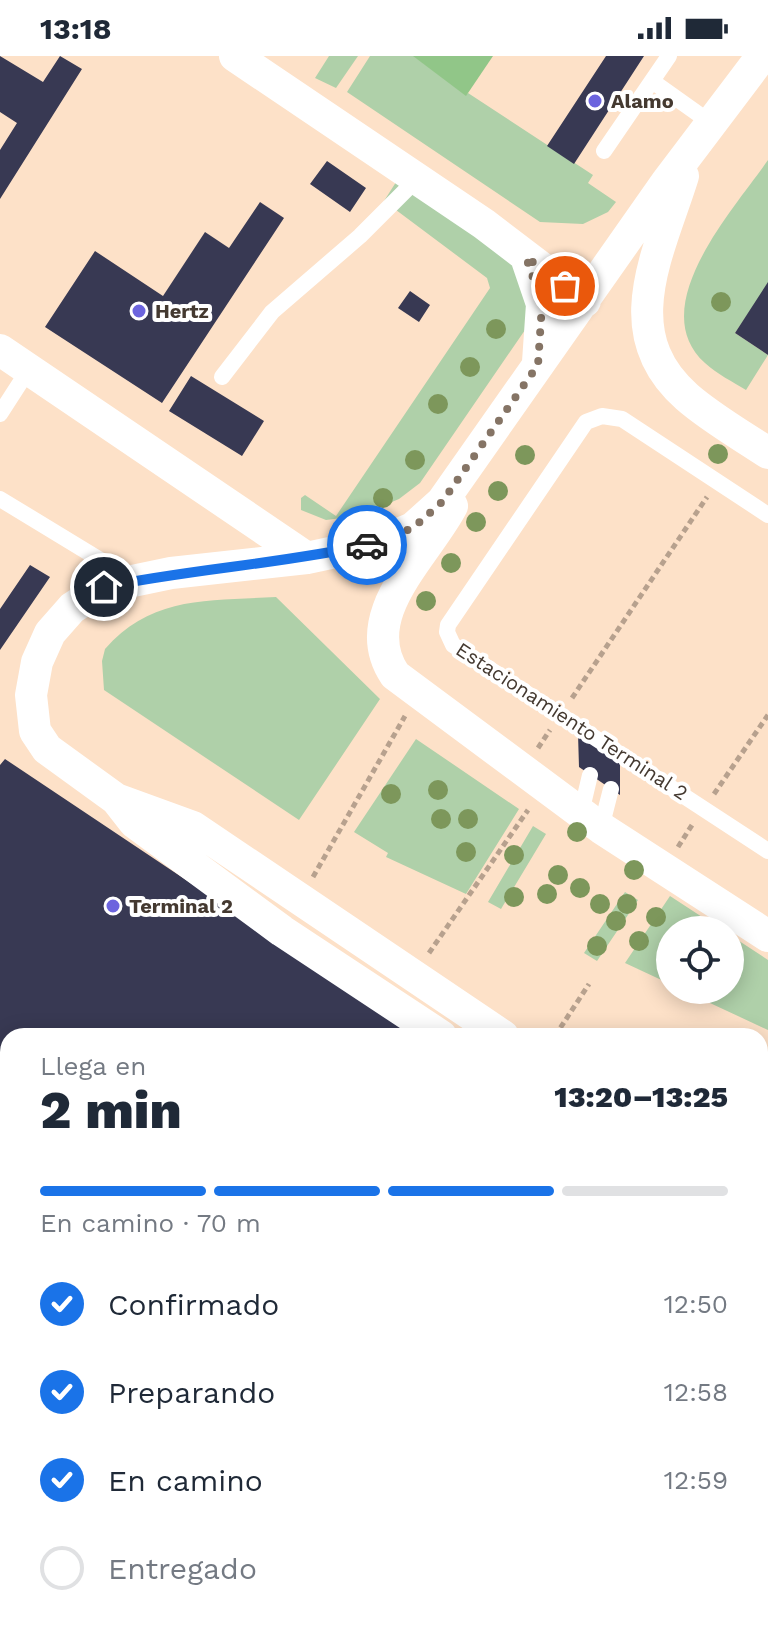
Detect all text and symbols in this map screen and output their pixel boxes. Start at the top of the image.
text: 13:18 [40,11,112,46]
place label: Alamo [611,89,674,113]
marker: Alamo [586,92,604,110]
pin [531,252,599,320]
icon: bag [543,264,587,308]
place label: Hertz [155,299,209,323]
marker: Hertz [130,302,148,320]
courier [327,505,407,585]
icon: car [345,523,389,567]
pin [70,553,138,621]
icon: home [82,565,126,609]
street label: Estacionamiento Terminal 2 [452,637,692,805]
place label: Terminal 2 [129,894,233,918]
marker: Terminal 2 [104,897,122,915]
map controls [656,916,744,1004]
button: locate [656,916,744,1004]
text: Llega en [40,1051,146,1081]
text: 13:20–13:25 [554,1079,728,1114]
text: 2 min [40,1080,182,1141]
text: En camino · 70 m [40,1208,261,1238]
icon: check [40,1282,84,1326]
text: Confirmado [108,1287,279,1322]
text: 12:50 [664,1289,728,1319]
icon: check [40,1370,84,1414]
text: Preparando [108,1375,275,1410]
text: 12:58 [664,1377,728,1407]
icon: check [40,1458,84,1502]
text: En camino [108,1463,263,1498]
text: 12:59 [664,1465,728,1495]
text: Entregado [108,1551,257,1586]

